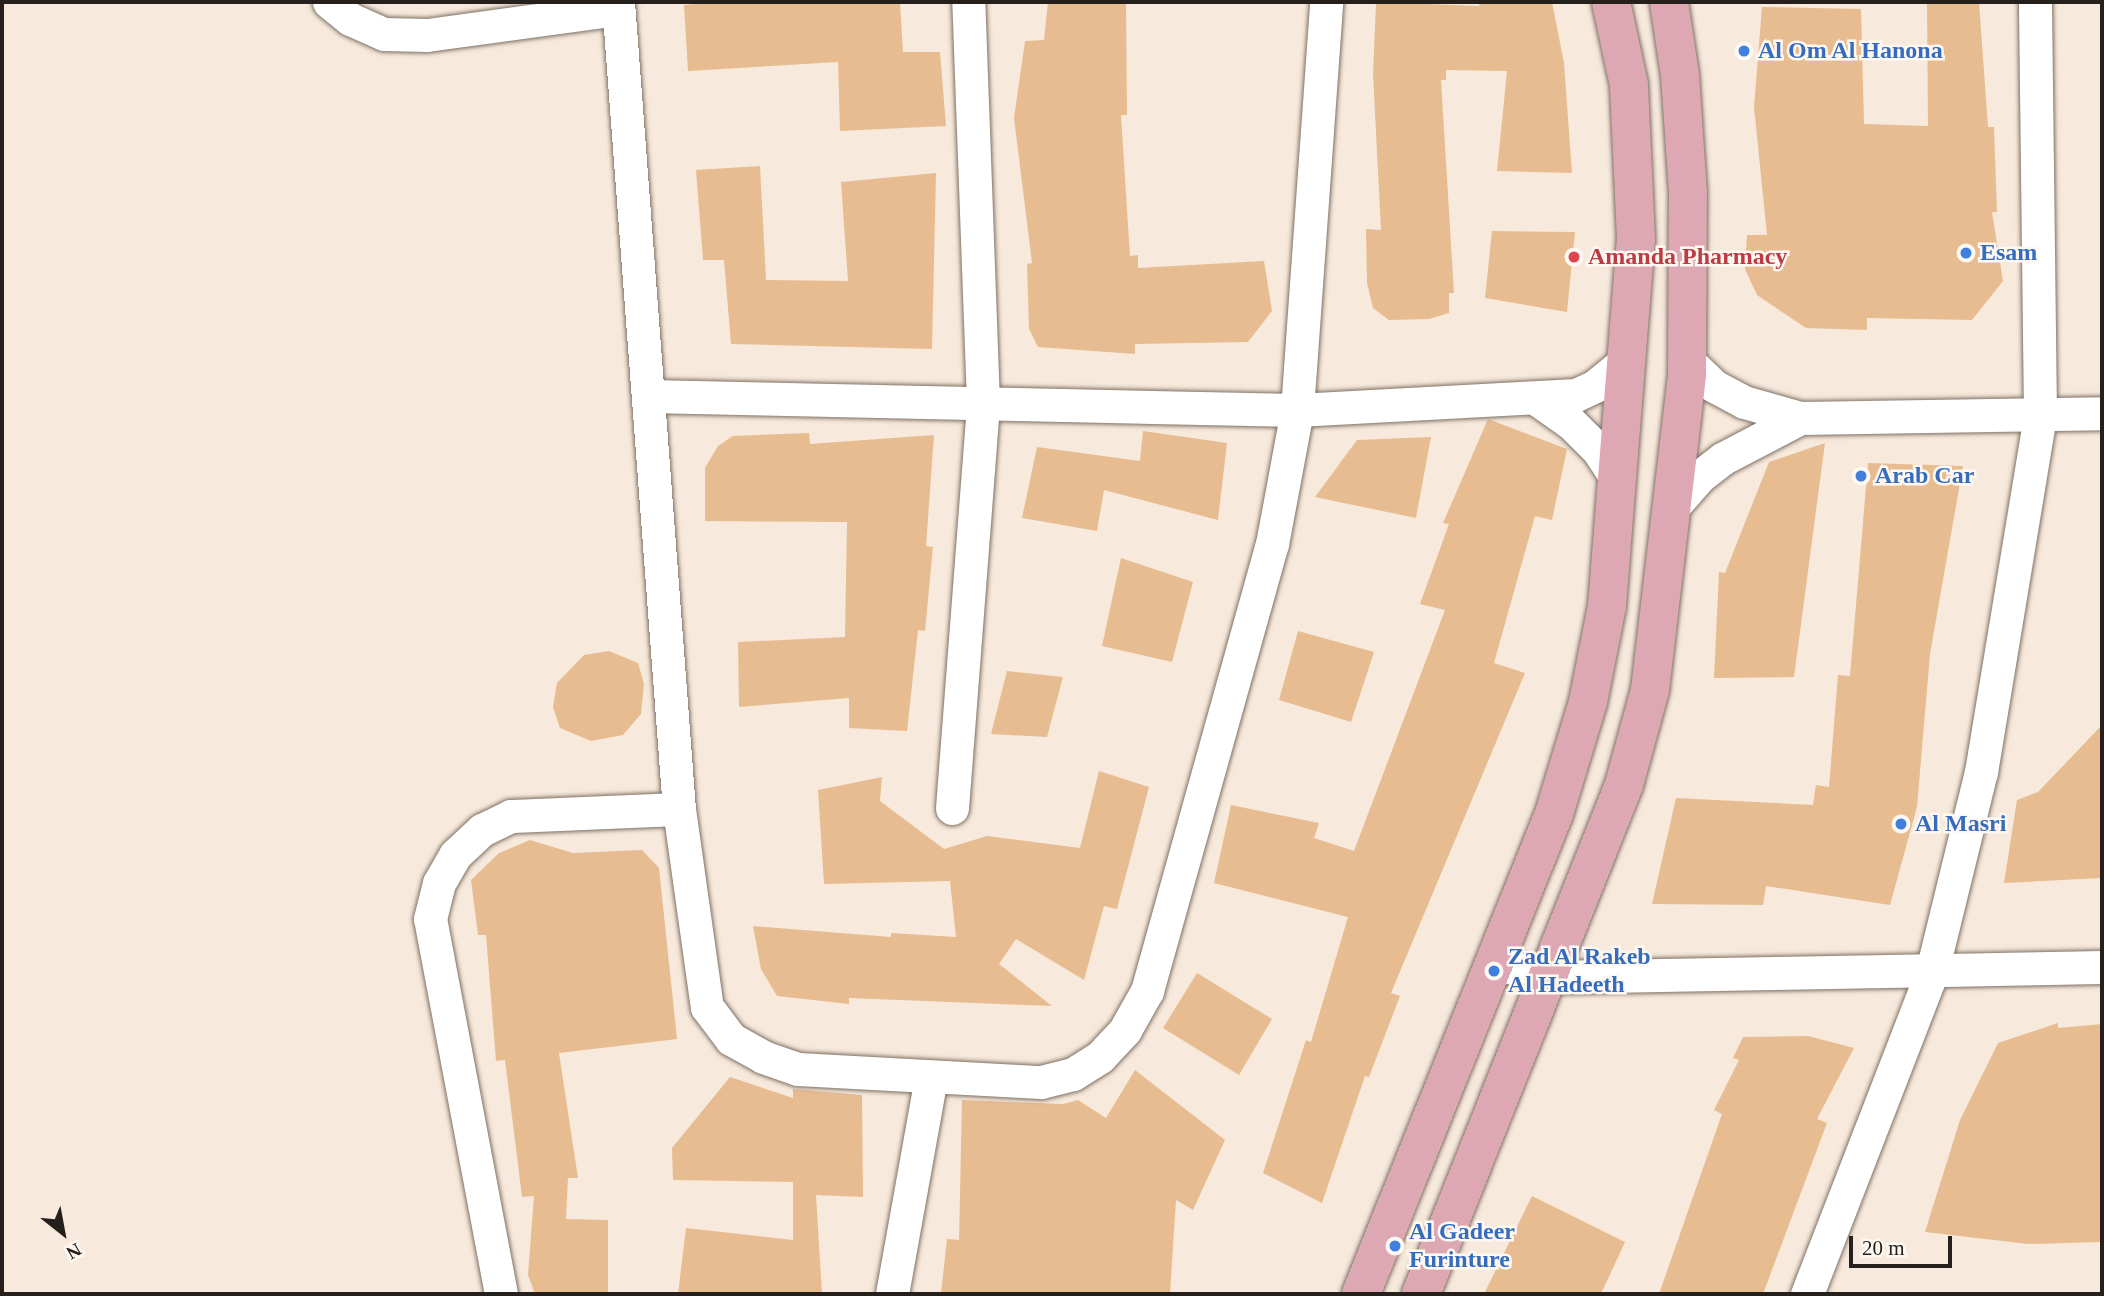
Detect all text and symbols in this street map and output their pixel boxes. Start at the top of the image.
place label: Al Om Al Hanona [1758,37,1944,65]
marker: Al Om Al Hanona [1736,43,1752,59]
place label: Esam [1980,239,2037,267]
place label: Amanda Pharmacy [1588,243,1787,271]
marker: Esam [1958,245,1974,261]
marker: Amanda Pharmacy [1566,249,1582,265]
place label: Arab Car [1875,462,1974,490]
marker: Arab Car [1853,468,1869,484]
place label: Al Masri [1915,810,2006,838]
marker: Al Masri [1893,816,1909,832]
place label: Zad Al Rakeb Al Hadeeth [1508,943,1652,999]
marker: Zad Al Rakeb Al Hadeeth [1486,963,1502,979]
north arrow [28,1198,98,1268]
place label: Al Gadeer Furinture [1409,1218,1515,1274]
scale bar [1852,1222,1955,1266]
text: 20 m [1862,1236,1905,1260]
marker: Al Gadeer Furinture [1387,1238,1403,1254]
text: N [63,1239,85,1264]

